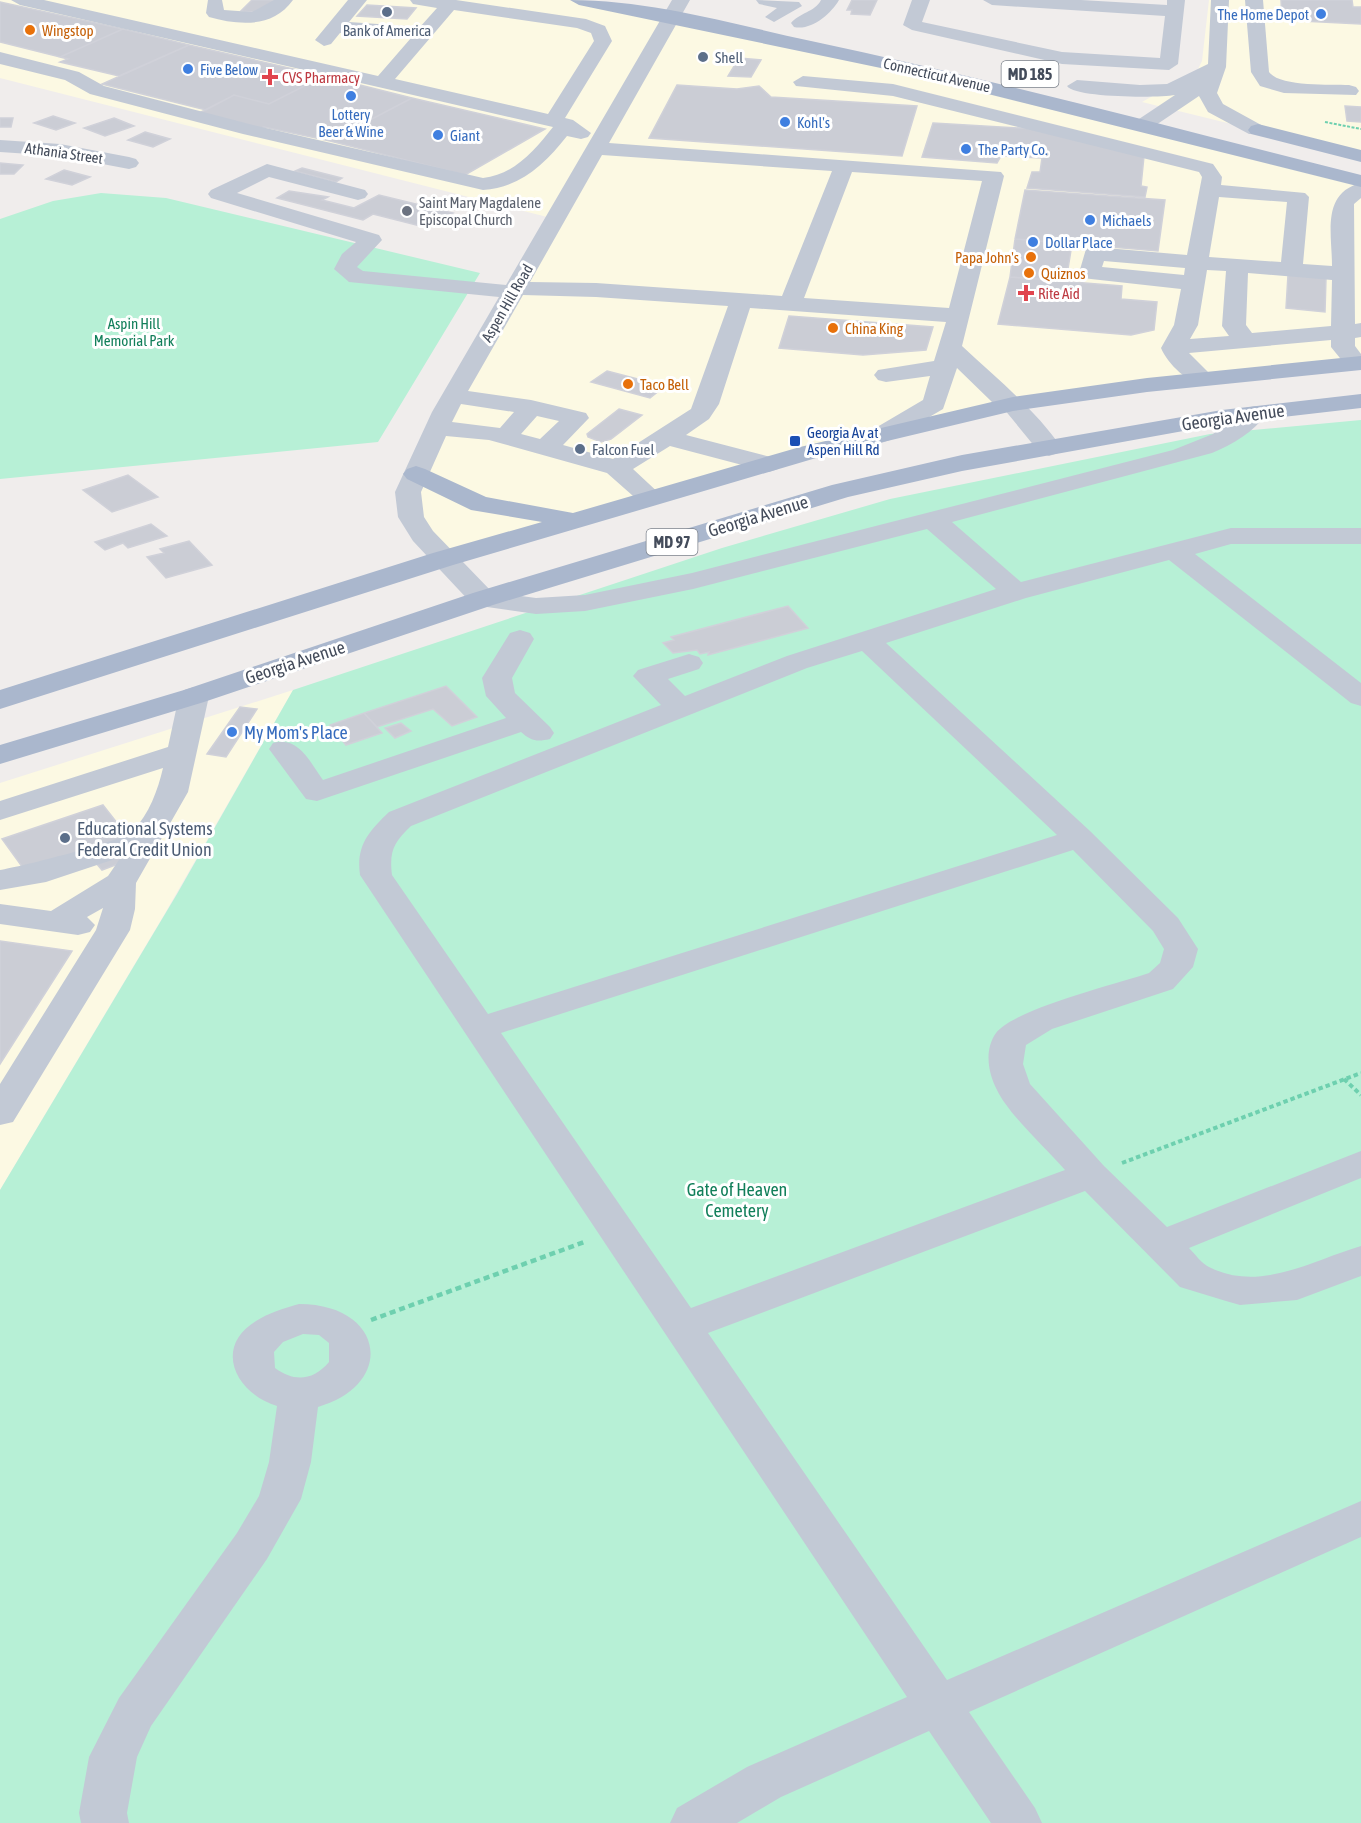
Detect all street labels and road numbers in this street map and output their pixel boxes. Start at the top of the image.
street label: Connecticut Avenue [882,54,992,96]
road number: MD 185 [1002,61,1058,87]
street label: Athania Street [24,139,104,167]
street label: Aspen Hill Road [478,261,536,345]
street label: Georgia Avenue [1180,399,1286,435]
street label: Georgia Avenue [705,491,811,541]
road number: MD 97 [646,529,698,555]
street label: Georgia Avenue [243,636,347,688]

